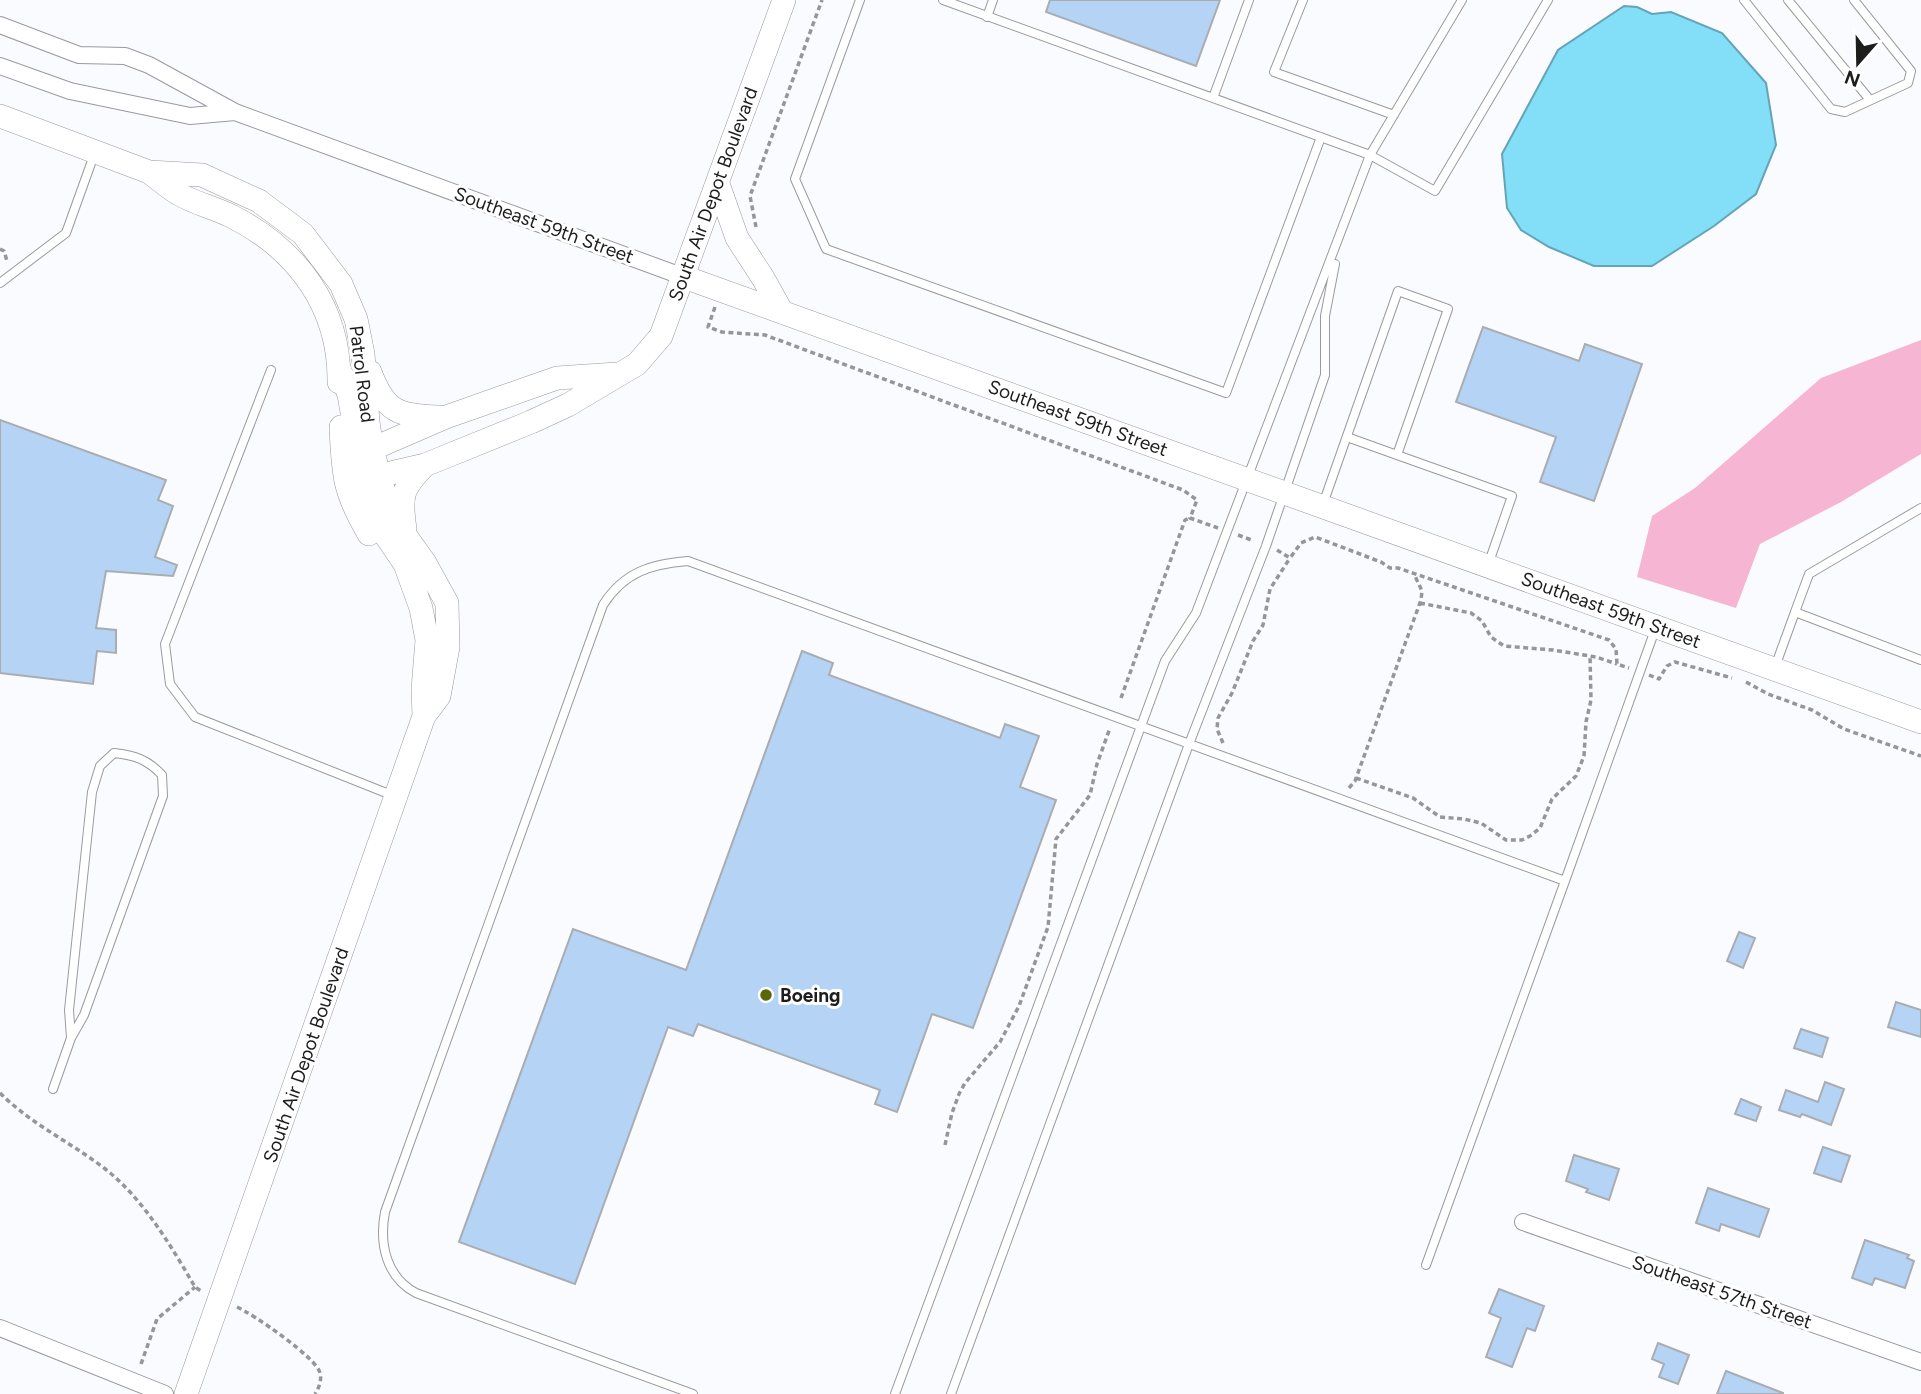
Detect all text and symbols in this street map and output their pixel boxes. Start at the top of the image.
north arrow [1823,28,1893,98]
text: N [1842,65,1863,92]
street label: South Air Depot Boulevard [664,84,762,304]
street label: Southeast 59th Street [451,182,637,268]
street label: Patrol Road [345,324,379,424]
street label: Southeast 59th Street [985,375,1171,461]
street label: Southeast 59th Street [1518,567,1704,653]
street label: South Air Depot Boulevard [258,944,354,1166]
place label: Boeing [780,984,840,1007]
marker: Boeing [758,987,774,1003]
street label: Southeast 57th Street [1629,1250,1815,1334]

